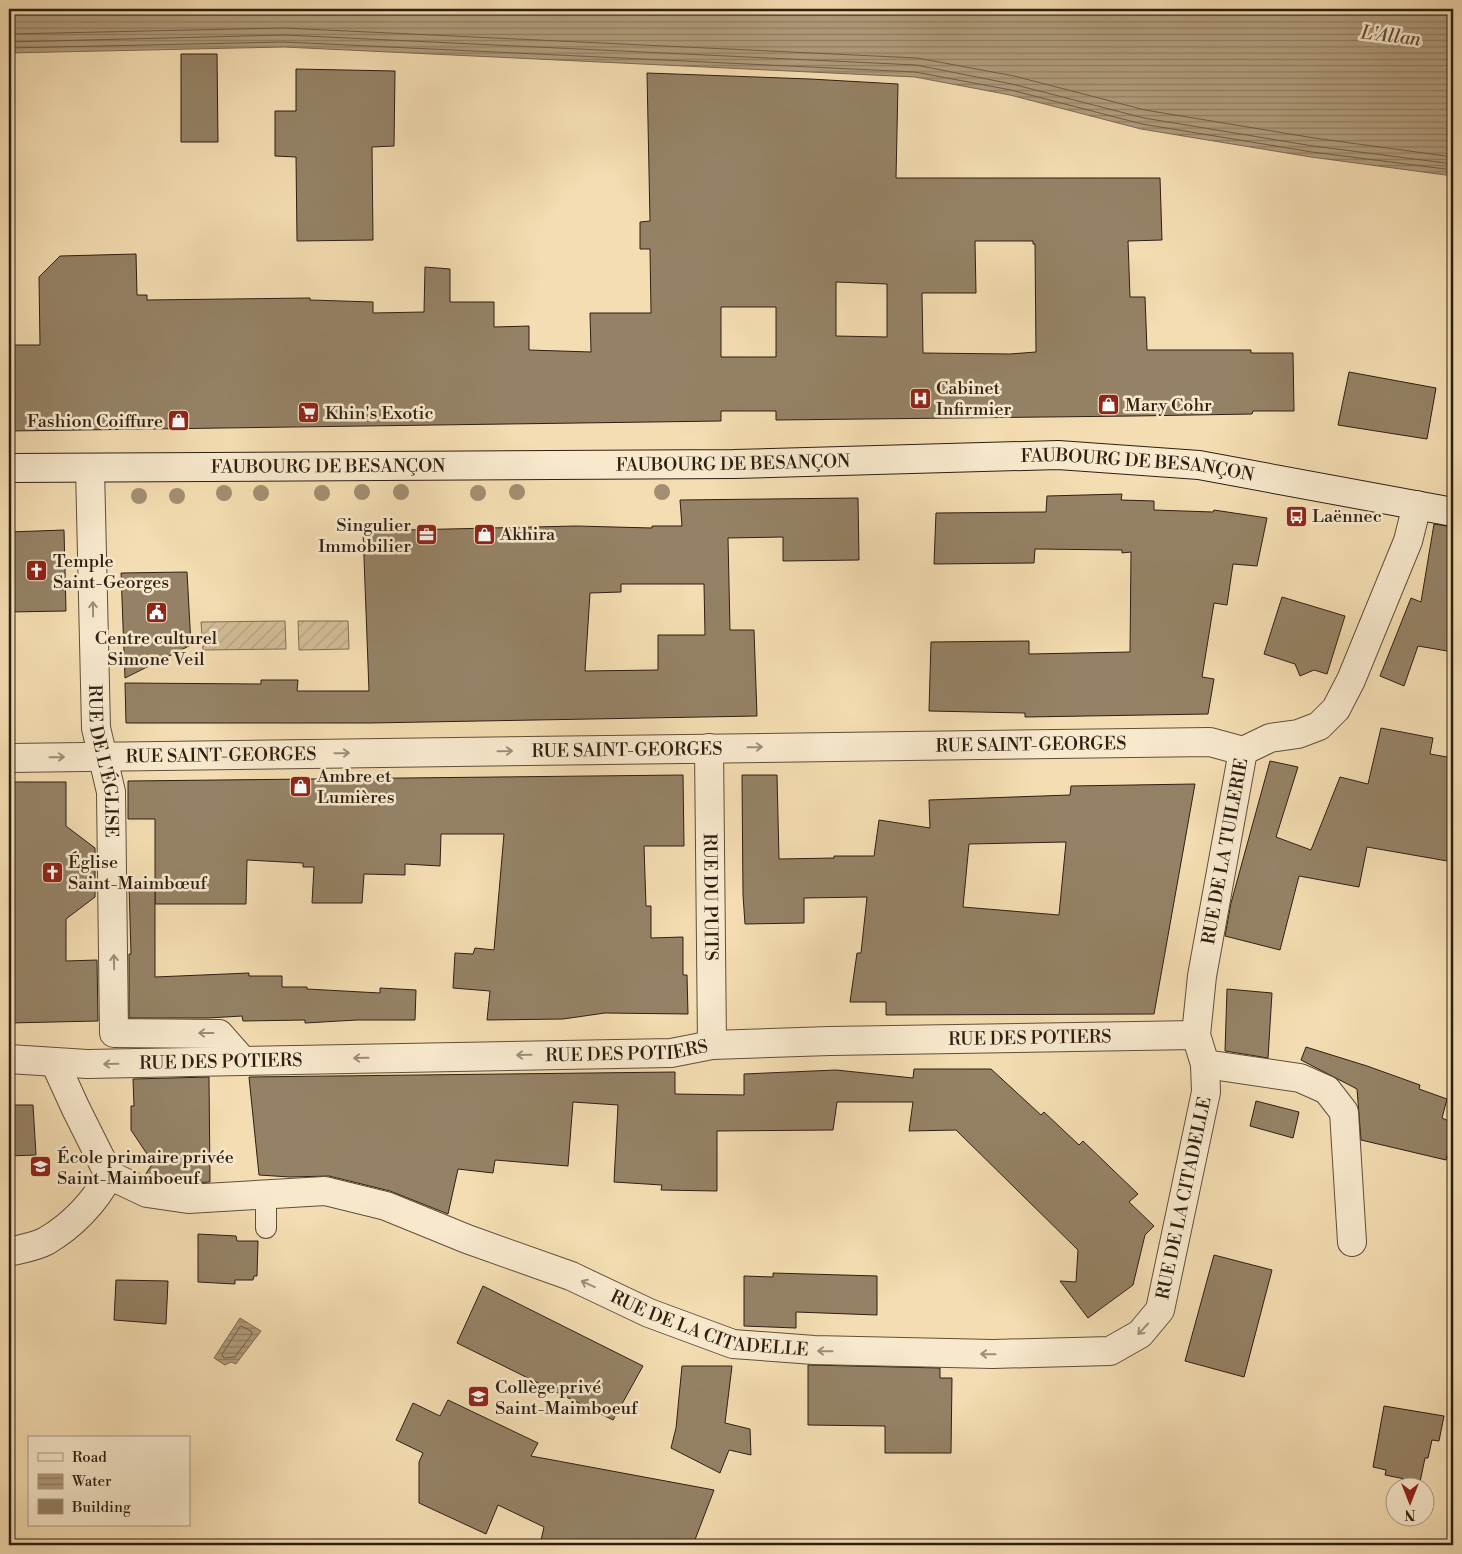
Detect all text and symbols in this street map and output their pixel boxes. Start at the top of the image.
water label: L'Allan [1359,20,1423,52]
place label: Cabinet Infirmier [936,377,1012,421]
hospital icon: Cabinet Infirmier [908,386,932,410]
shop icon: Mary Cohr [1097,393,1121,417]
place label: Mary Cohr [1125,394,1212,417]
supermarket icon: Khin's Exotic [297,401,321,425]
place label: Khin's Exotic [325,402,434,425]
shop icon: Fashion Coiffure [167,409,191,433]
place label: Fashion Coiffure [27,410,163,433]
street label: FAUBOURG DE BESANÇON [1020,443,1257,487]
street label: FAUBOURG DE BESANÇON [616,449,851,476]
street label: FAUBOURG DE BESANÇON [211,454,446,478]
bus stop icon: Laënnec [1284,504,1308,528]
place label: Laënnec [1312,505,1382,528]
place label: Singulier Immobilier [318,514,411,558]
shop icon: Akhira [472,522,496,546]
office icon: Singulier Immobilier [415,523,439,547]
place label: Akhira [499,523,556,546]
place label: Temple Saint-Georges [53,550,169,594]
church icon: Temple Saint-Georges [25,559,49,583]
one-way arrow [88,601,98,617]
public building icon: Centre culturel Simone Veil [144,601,168,625]
place label: Centre culturel Simone Veil [95,627,218,671]
street label: RUE DE L'ÉGLISE [83,684,123,838]
street label: RUE SAINT-GEORGES [935,732,1127,757]
street label: RUE SAINT-GEORGES [531,737,723,763]
street label: RUE SAINT-GEORGES [125,742,317,768]
one-way arrow [746,742,763,752]
one-way arrow [496,746,513,756]
one-way arrow [334,748,350,758]
one-way arrow [49,752,65,762]
street label: RUE DE LA TUILERIE [1196,756,1253,946]
place label: Ambre et Lumières [316,765,395,809]
shop icon: Ambre et Lumières [289,774,313,798]
street label: RUE DU PUITS [698,833,723,961]
place label: Église Saint-Maimbœuf [68,851,208,895]
church icon: Église Saint-Maimbœuf [40,860,64,884]
one-way arrow [109,954,118,970]
street label: RUE DES POTIERS [948,1025,1112,1051]
one-way arrow [198,1029,214,1038]
street label: RUE DES POTIERS [545,1035,710,1067]
street label: RUE DES POTIERS [139,1048,303,1075]
one-way arrow [516,1050,532,1060]
one-way arrow [353,1053,370,1063]
one-way arrow [104,1059,120,1068]
street label: RUE DE LA CITADELLE [1151,1094,1216,1302]
place label: École primaire privée Saint-Maimboeuf [57,1146,234,1190]
school or university icon: École primaire privée Saint-Maimboeuf [29,1155,53,1179]
one-way arrow [581,1279,596,1289]
street label: RUE DE LA CITADELLE [607,1285,810,1361]
one-way arrow [1137,1323,1149,1335]
one-way arrow [818,1346,834,1356]
one-way arrow [980,1349,996,1359]
place label: Collège privé Saint-Maimboeuf [495,1376,639,1420]
school or university icon: Collège privé Saint-Maimboeuf [467,1385,491,1409]
legend [28,1436,190,1526]
text: Road [72,1448,107,1467]
text: Water [71,1472,112,1491]
north arrow [1384,1476,1434,1526]
text: Building [71,1498,131,1517]
text: N [1404,1505,1416,1523]

